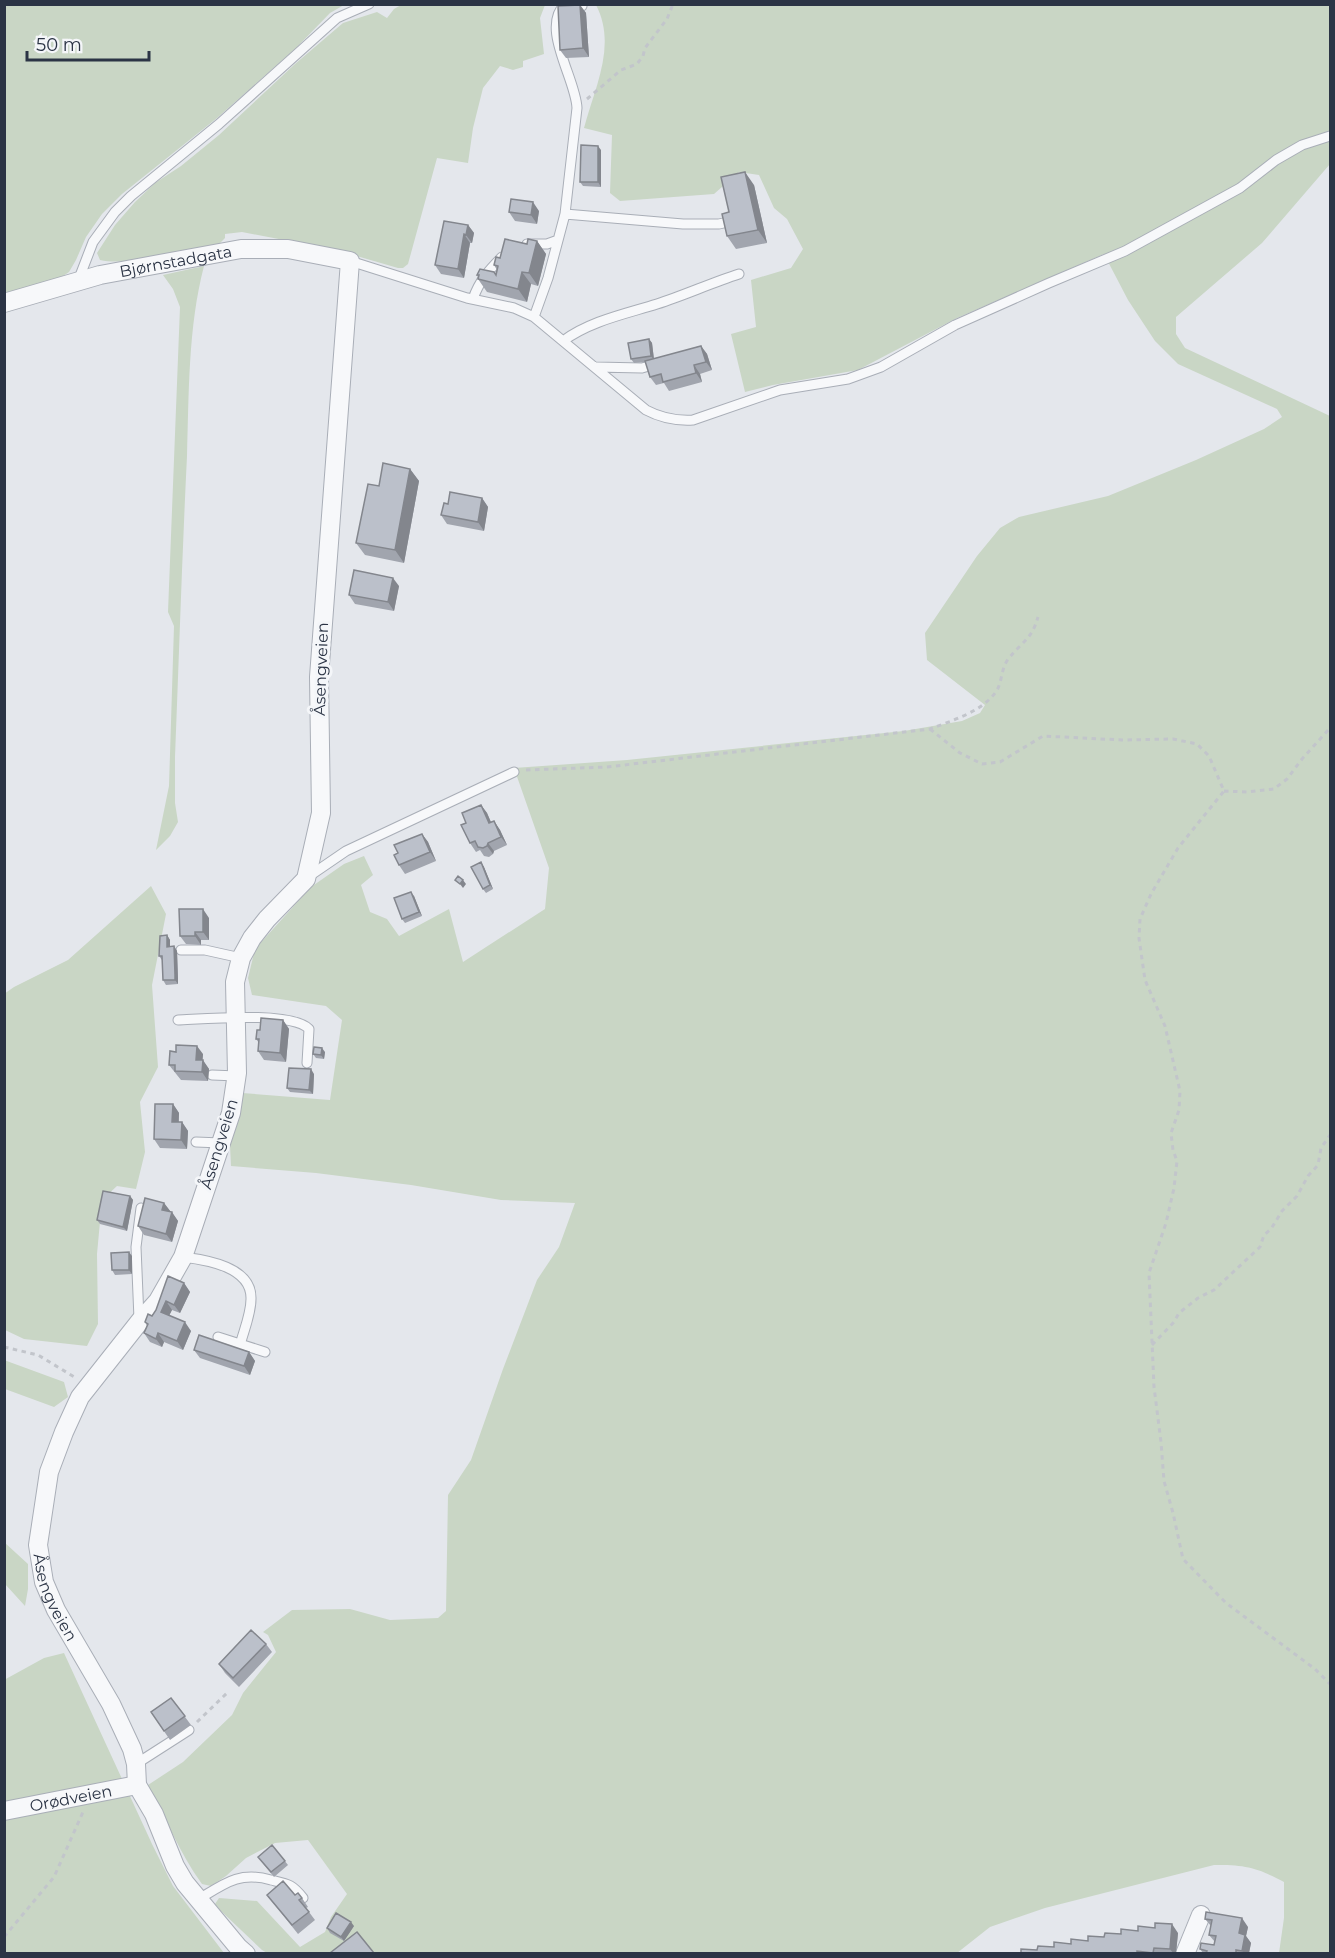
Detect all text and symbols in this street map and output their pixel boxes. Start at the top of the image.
scale bar [27,24,148,62]
text: 50 m [36,34,82,56]
street label: Bjørnstadgata [118,241,234,281]
street label: Åsengveien [309,622,332,716]
street label: Åsengveien [195,1096,242,1191]
street label: Åsengveien [30,1552,81,1644]
street label: Orødveien [28,1781,114,1815]

